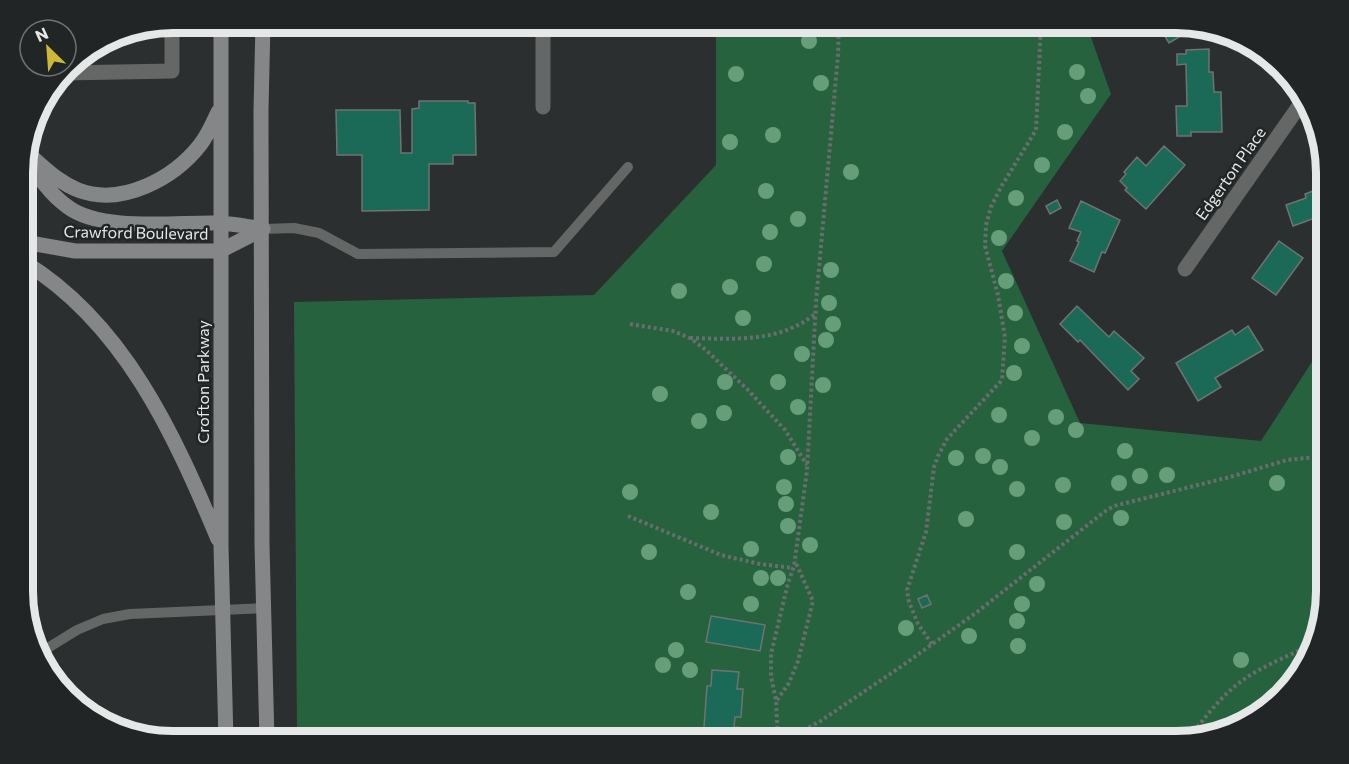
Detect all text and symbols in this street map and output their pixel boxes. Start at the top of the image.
north arrow [18,18,78,78]
text: N [32,23,51,45]
street label: Edgerton Place [1191,123,1269,223]
street label: Crawford Boulevard [63,221,209,243]
street label: Crofton Parkway [193,320,212,444]

